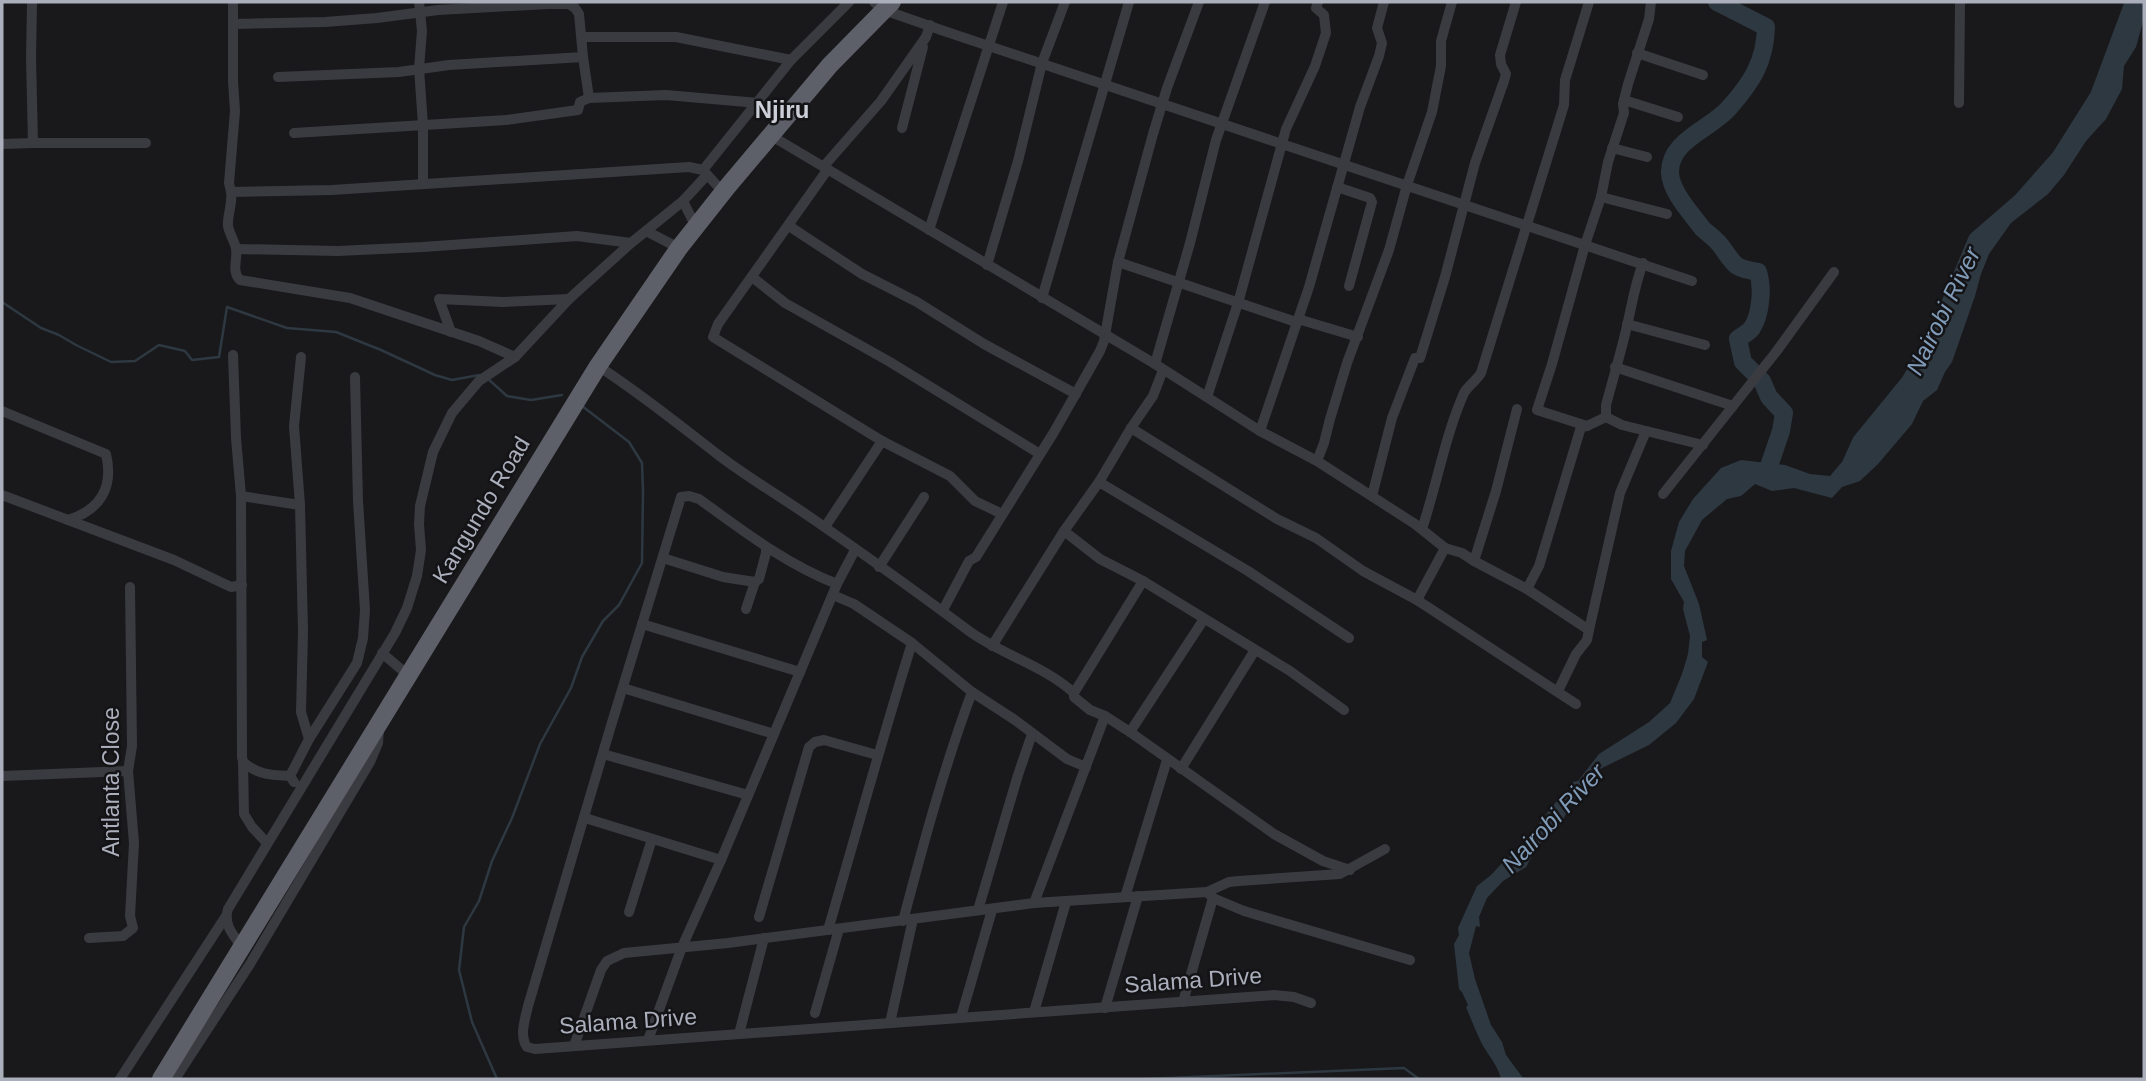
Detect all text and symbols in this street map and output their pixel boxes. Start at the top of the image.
district label: Njiru [755,96,809,123]
water label: Nairobi River [1900,242,1986,379]
street label: Kangundo Road [427,432,535,588]
street label: Antlanta Close [98,707,124,857]
water label: Nairobi River [1496,757,1611,878]
street label: Salama Drive [1123,962,1263,998]
street label: Salama Drive [558,1003,698,1039]

